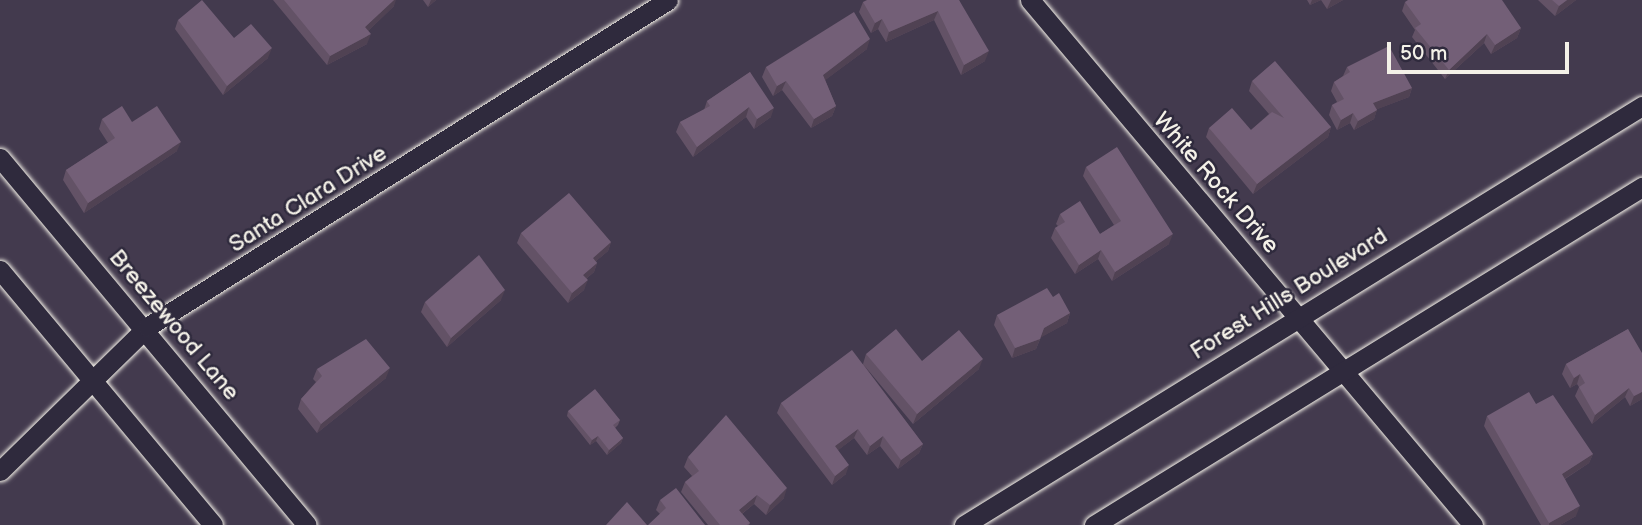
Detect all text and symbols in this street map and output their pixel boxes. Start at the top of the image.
scale bar [1390,28,1572,72]
text: 50 m [1400,41,1447,66]
street label: White Rock Drive [1147,107,1285,259]
street label: Santa Clara Drive [224,139,392,259]
street label: Forest Hills Boulevard [1185,222,1393,366]
street label: Breezewood Lane [103,244,245,406]

